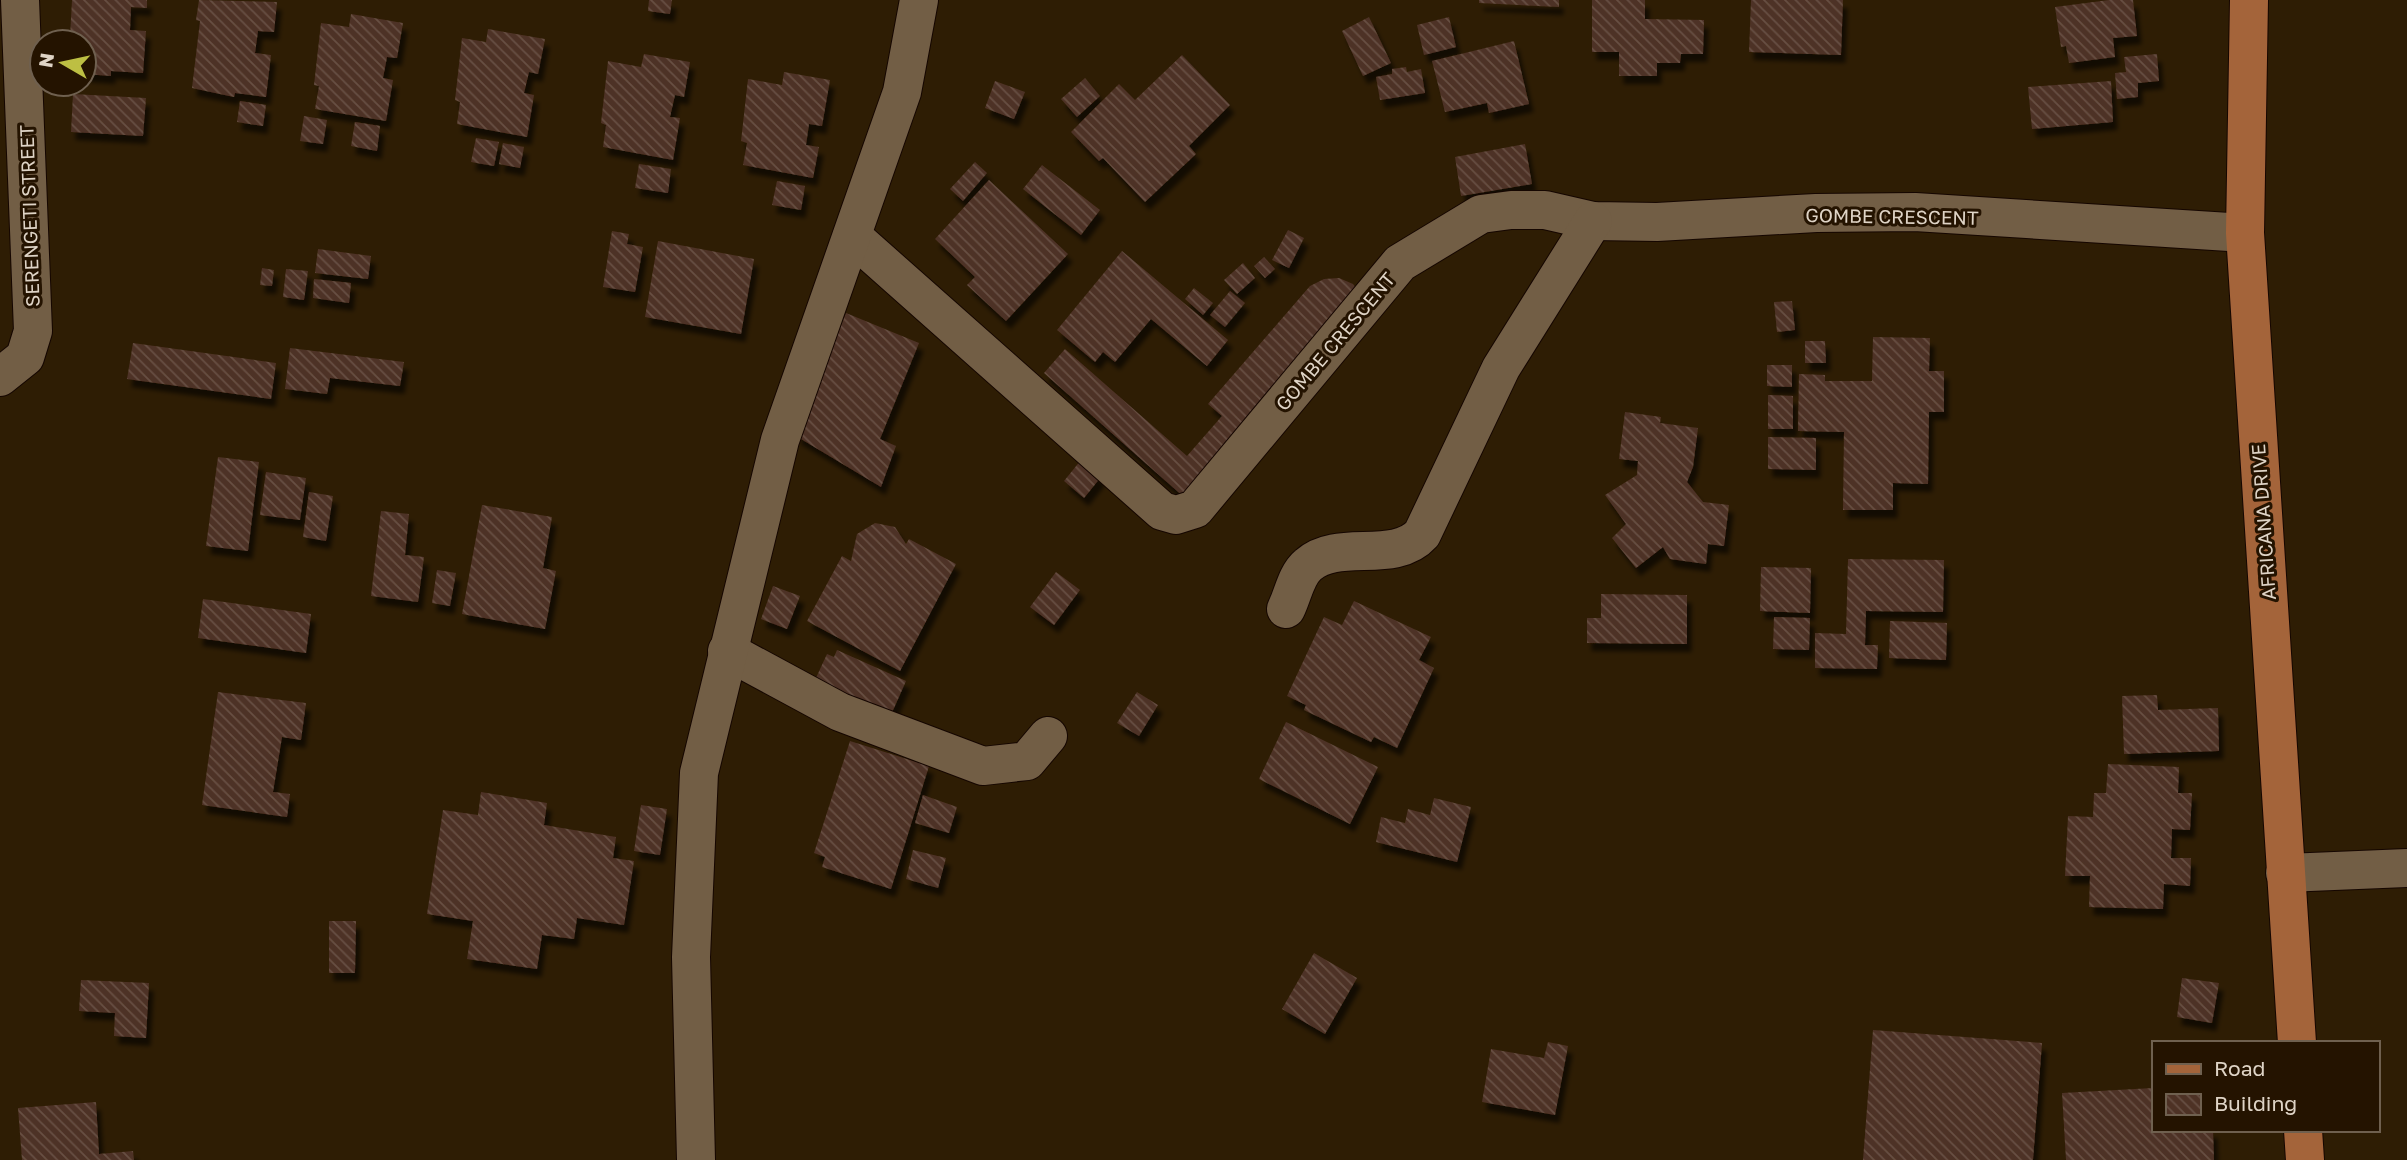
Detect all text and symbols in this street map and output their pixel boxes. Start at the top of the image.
north arrow [28,28,98,98]
text: N [33,51,58,69]
street label: SERENGETI STREET [14,124,44,307]
street label: GOMBE CRESCENT [1805,203,1979,229]
street label: GOMBE CRESCENT [1271,267,1400,415]
street label: AFRICANA DRIVE [2246,443,2280,601]
legend [2152,1041,2379,1132]
text: Road [2214,1055,2265,1081]
text: Building [2214,1090,2297,1116]

